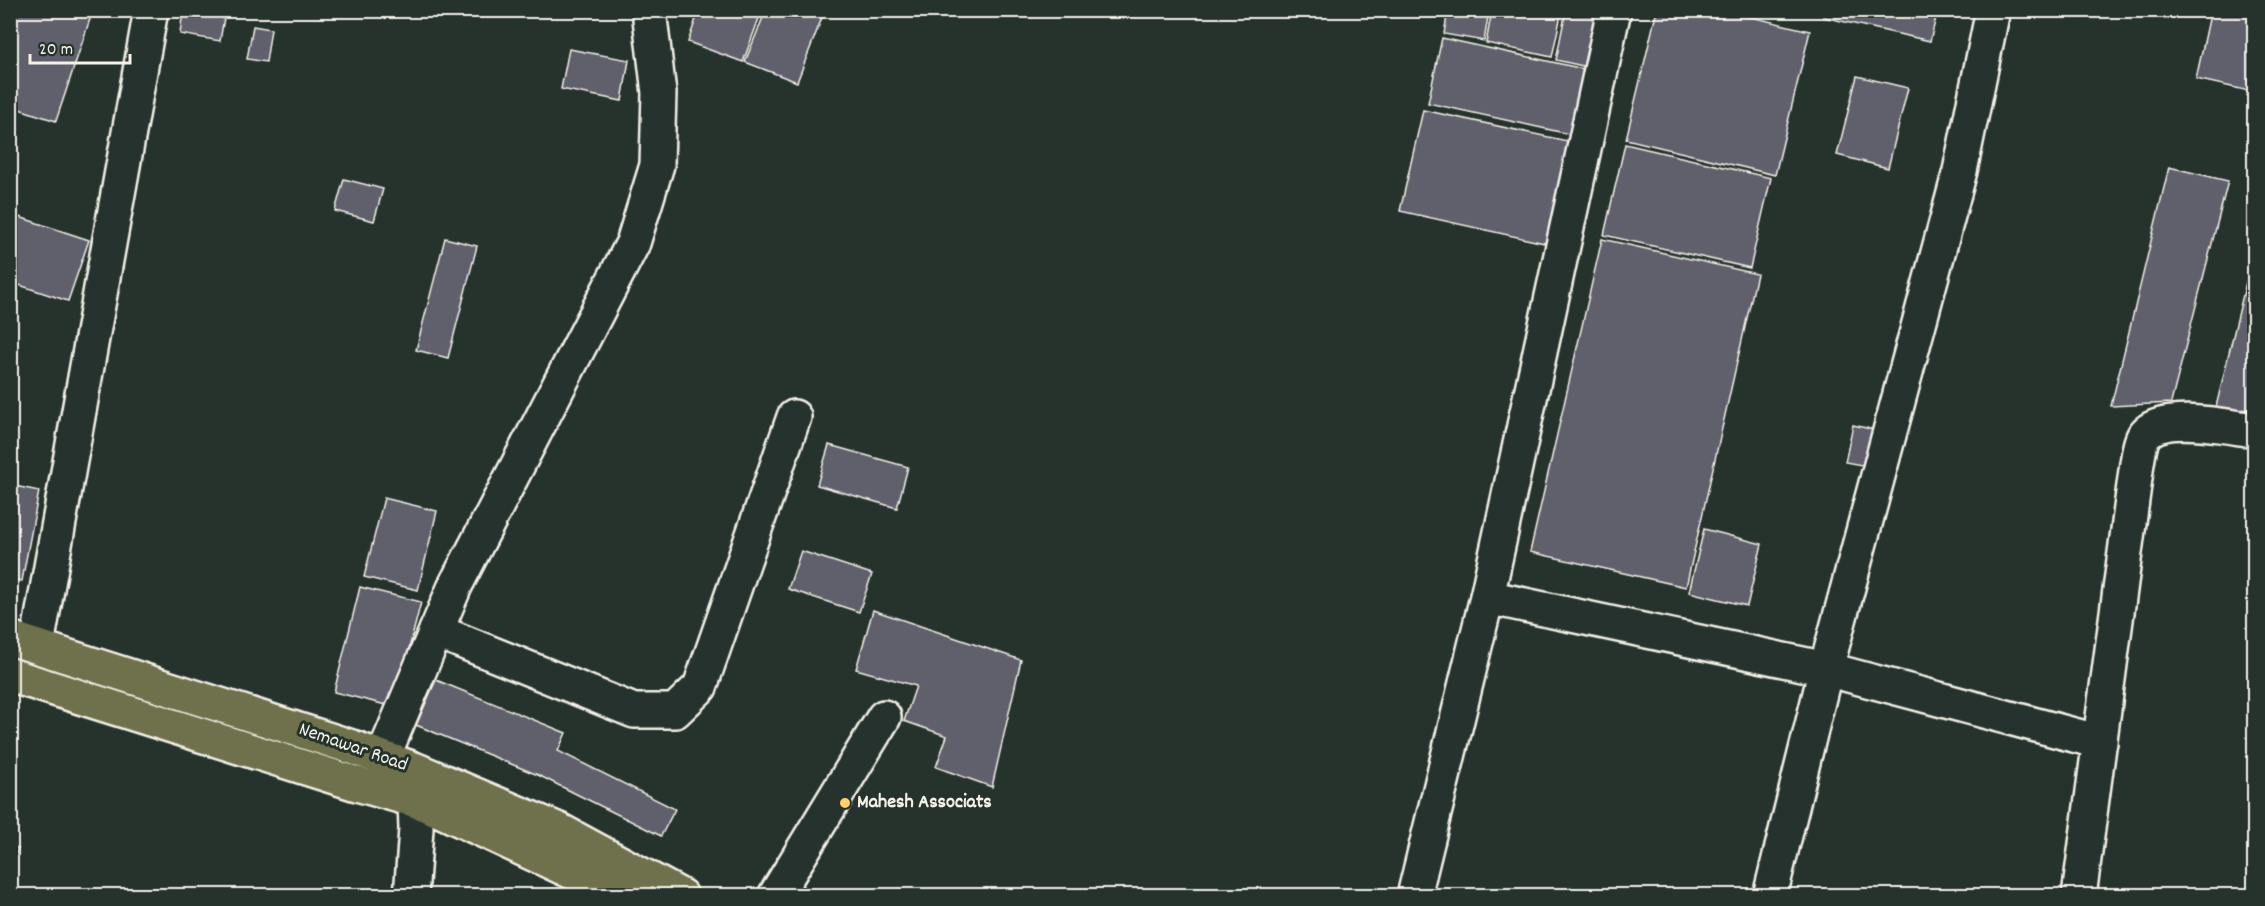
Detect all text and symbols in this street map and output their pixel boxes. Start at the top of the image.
scale bar [30,27,130,65]
text: 20 m [39,38,73,63]
street label: Nemawar Road [295,716,411,780]
place label: Mahesh Associats [857,789,992,817]
marker: Mahesh Associats [838,796,852,810]

